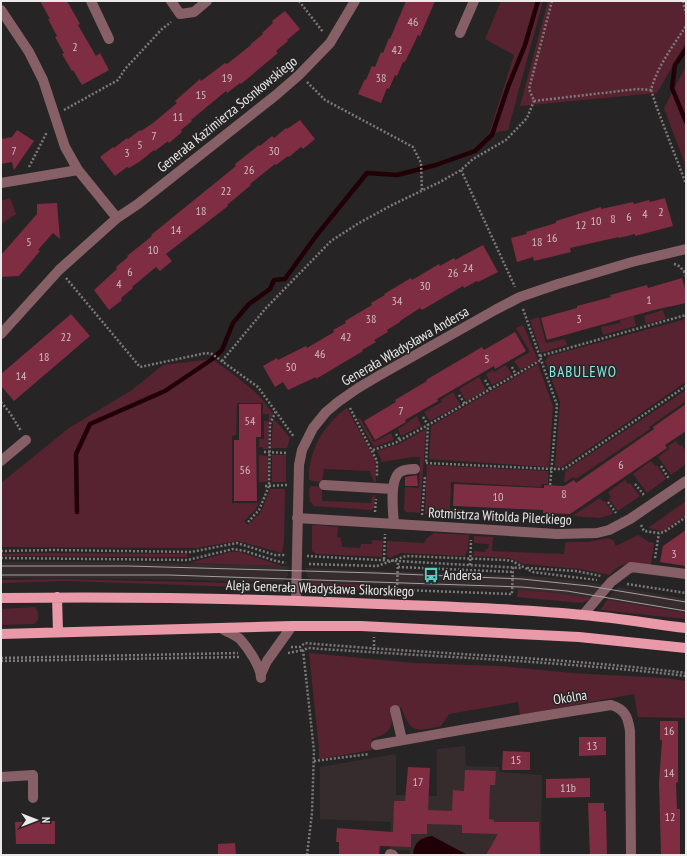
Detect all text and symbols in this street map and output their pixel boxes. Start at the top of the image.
house number: 46 [408,14,418,29]
house number: 2 [72,39,78,54]
house number: 42 [392,42,402,57]
street label: Generała Kazimierza Sosnkowskiego [153,52,301,176]
house number: 19 [222,70,232,85]
house number: 38 [376,70,386,85]
house number: 15 [196,87,206,102]
house number: 11 [173,109,183,124]
house number: 7 [151,128,157,143]
house number: 5 [137,137,143,152]
house number: 7 [11,143,17,158]
house number: 30 [269,143,279,158]
house number: 3 [124,145,130,160]
house number: 26 [244,162,254,177]
house number: 22 [221,183,231,198]
house number: 18 [196,203,206,218]
house number: 2 [658,204,664,219]
house number: 4 [642,206,648,221]
house number: 6 [626,209,632,224]
house number: 8 [610,211,616,226]
house number: 10 [591,213,601,228]
house number: 12 [576,217,586,232]
house number: 14 [171,222,182,237]
house number: 16 [547,230,557,245]
house number: 5 [26,234,32,249]
house number: 18 [532,234,542,249]
house number: 10 [148,242,158,257]
house number: 24 [463,260,474,275]
house number: 6 [127,264,133,279]
house number: 26 [448,265,458,280]
house number: 4 [116,276,122,291]
house number: 30 [420,278,430,293]
house number: 1 [646,292,652,307]
house number: 34 [392,293,403,308]
street label: Generała Władysława Andersa [338,302,472,390]
house number: 38 [366,311,376,326]
house number: 3 [576,311,582,326]
house number: 22 [61,329,71,344]
house number: 42 [341,329,351,344]
house number: 46 [315,346,325,361]
house number: 18 [39,349,49,364]
house number: 5 [484,351,490,366]
house number: 50 [286,359,296,374]
district label: BABULEWO [549,362,617,381]
house number: 14 [16,368,27,383]
house number: 7 [398,403,404,418]
house number: 54 [245,413,256,428]
house number: 6 [618,457,624,472]
house number: 56 [240,462,250,477]
house number: 8 [561,486,567,501]
house number: 10 [493,489,503,504]
street label: Rotmistrza Witolda Pileckiego [428,503,572,529]
house number: 3 [671,546,677,561]
bus stop icon: Andersa [422,566,440,584]
place label: Andersa [443,566,482,584]
street label: Aleja Generała Władysława Sikorskiego [226,576,414,600]
street label: Okólna [552,685,588,709]
house number: 16 [664,723,674,738]
house number: 13 [587,738,597,753]
house number: 15 [511,752,521,767]
house number: 14 [664,765,675,780]
house number: 17 [413,774,423,789]
house number: 11b [560,780,576,795]
north arrow [16,800,56,840]
house number: 12 [665,809,675,824]
text: N [39,817,53,823]

